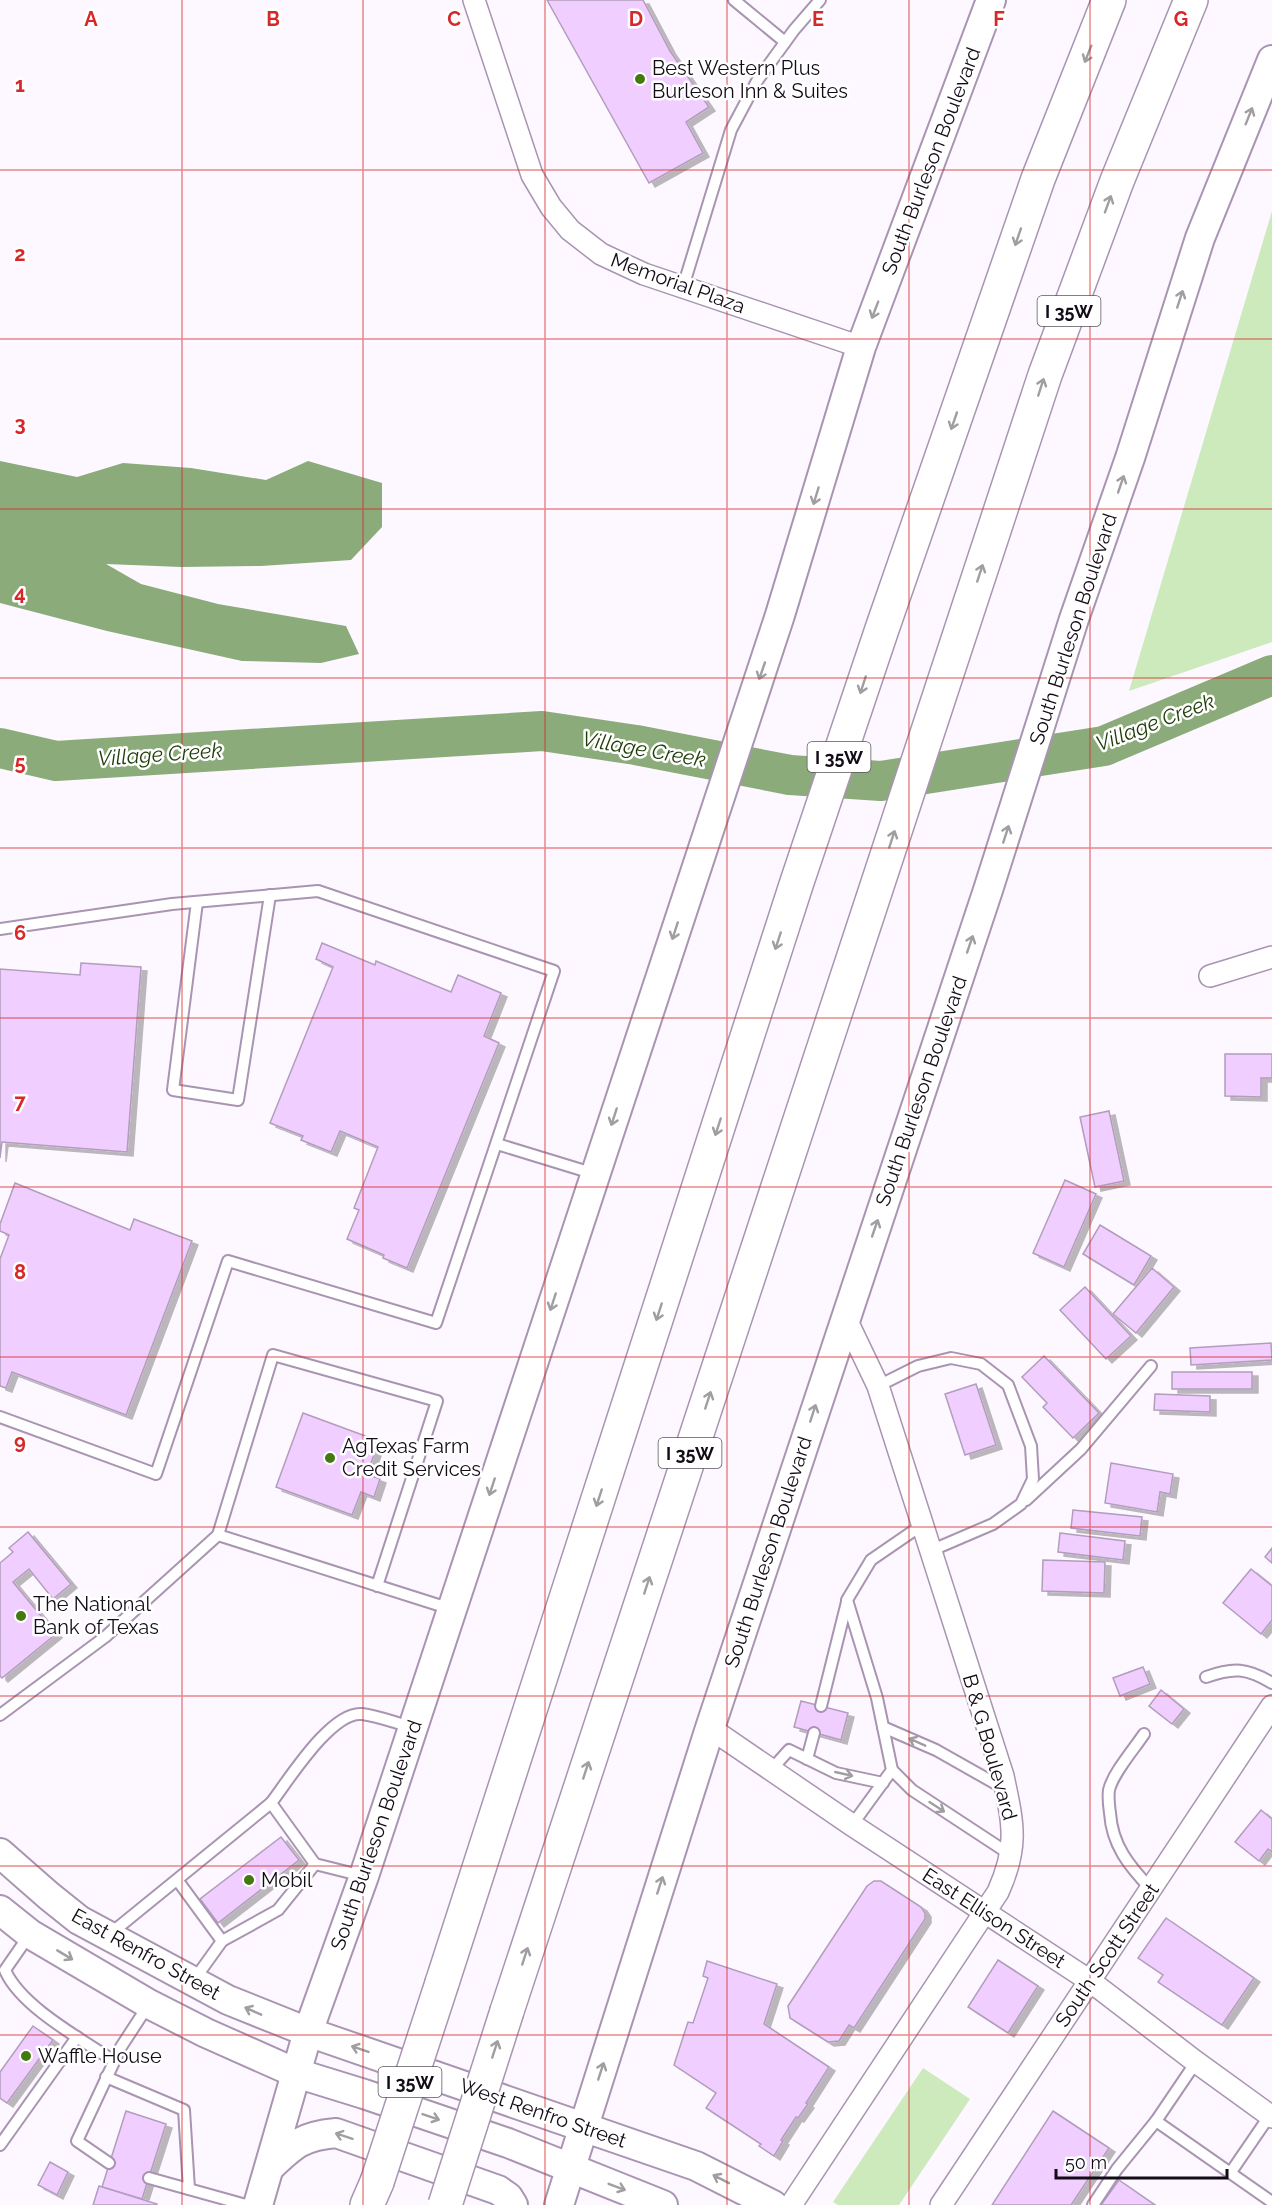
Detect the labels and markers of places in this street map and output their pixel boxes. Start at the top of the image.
place label: Best Western Plus Burleson Inn & Suites [652,56,848,103]
marker: Best Western Plus Burleson Inn & Suites [633,72,647,86]
place label: AgTexas Farm Credit Services [342,1434,481,1481]
marker: AgTexas Farm Credit Services [323,1451,337,1465]
place label: The National Bank of Texas [33,1592,159,1639]
marker: The National Bank of Texas [14,1609,28,1623]
place label: Mobil [261,1868,313,1892]
marker: Mobil [242,1873,256,1887]
place label: Waffle House [38,2044,162,2068]
marker: Waffle House [19,2049,33,2063]

